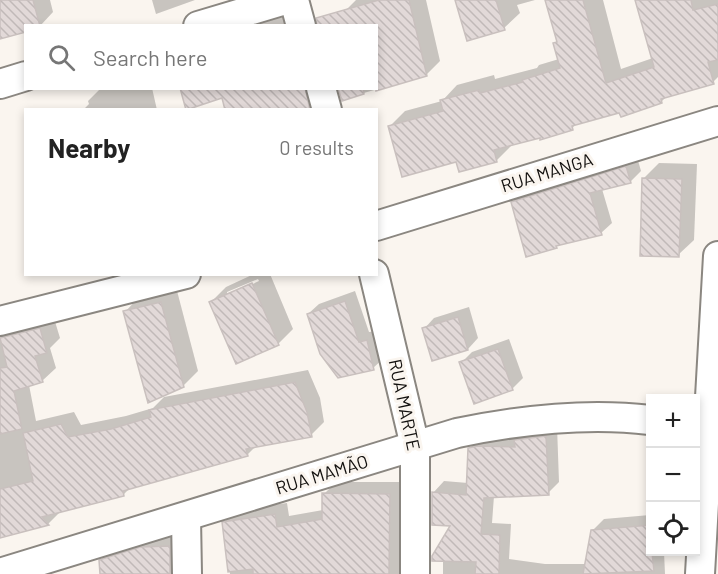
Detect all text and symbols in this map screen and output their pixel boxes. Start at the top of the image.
search box [24,24,378,90]
icon: search [45,41,78,74]
text: Search here [93,44,207,70]
text: Nearby [48,132,130,163]
text: 0 results [279,135,354,159]
street label: RUA MANGA [498,148,595,196]
street label: RUA MARTE [385,357,425,453]
map controls [646,394,700,556]
button: + [646,394,700,448]
button: − [646,448,700,502]
street label: RUA MAMÃO [273,450,371,499]
button: locate [646,502,700,556]

